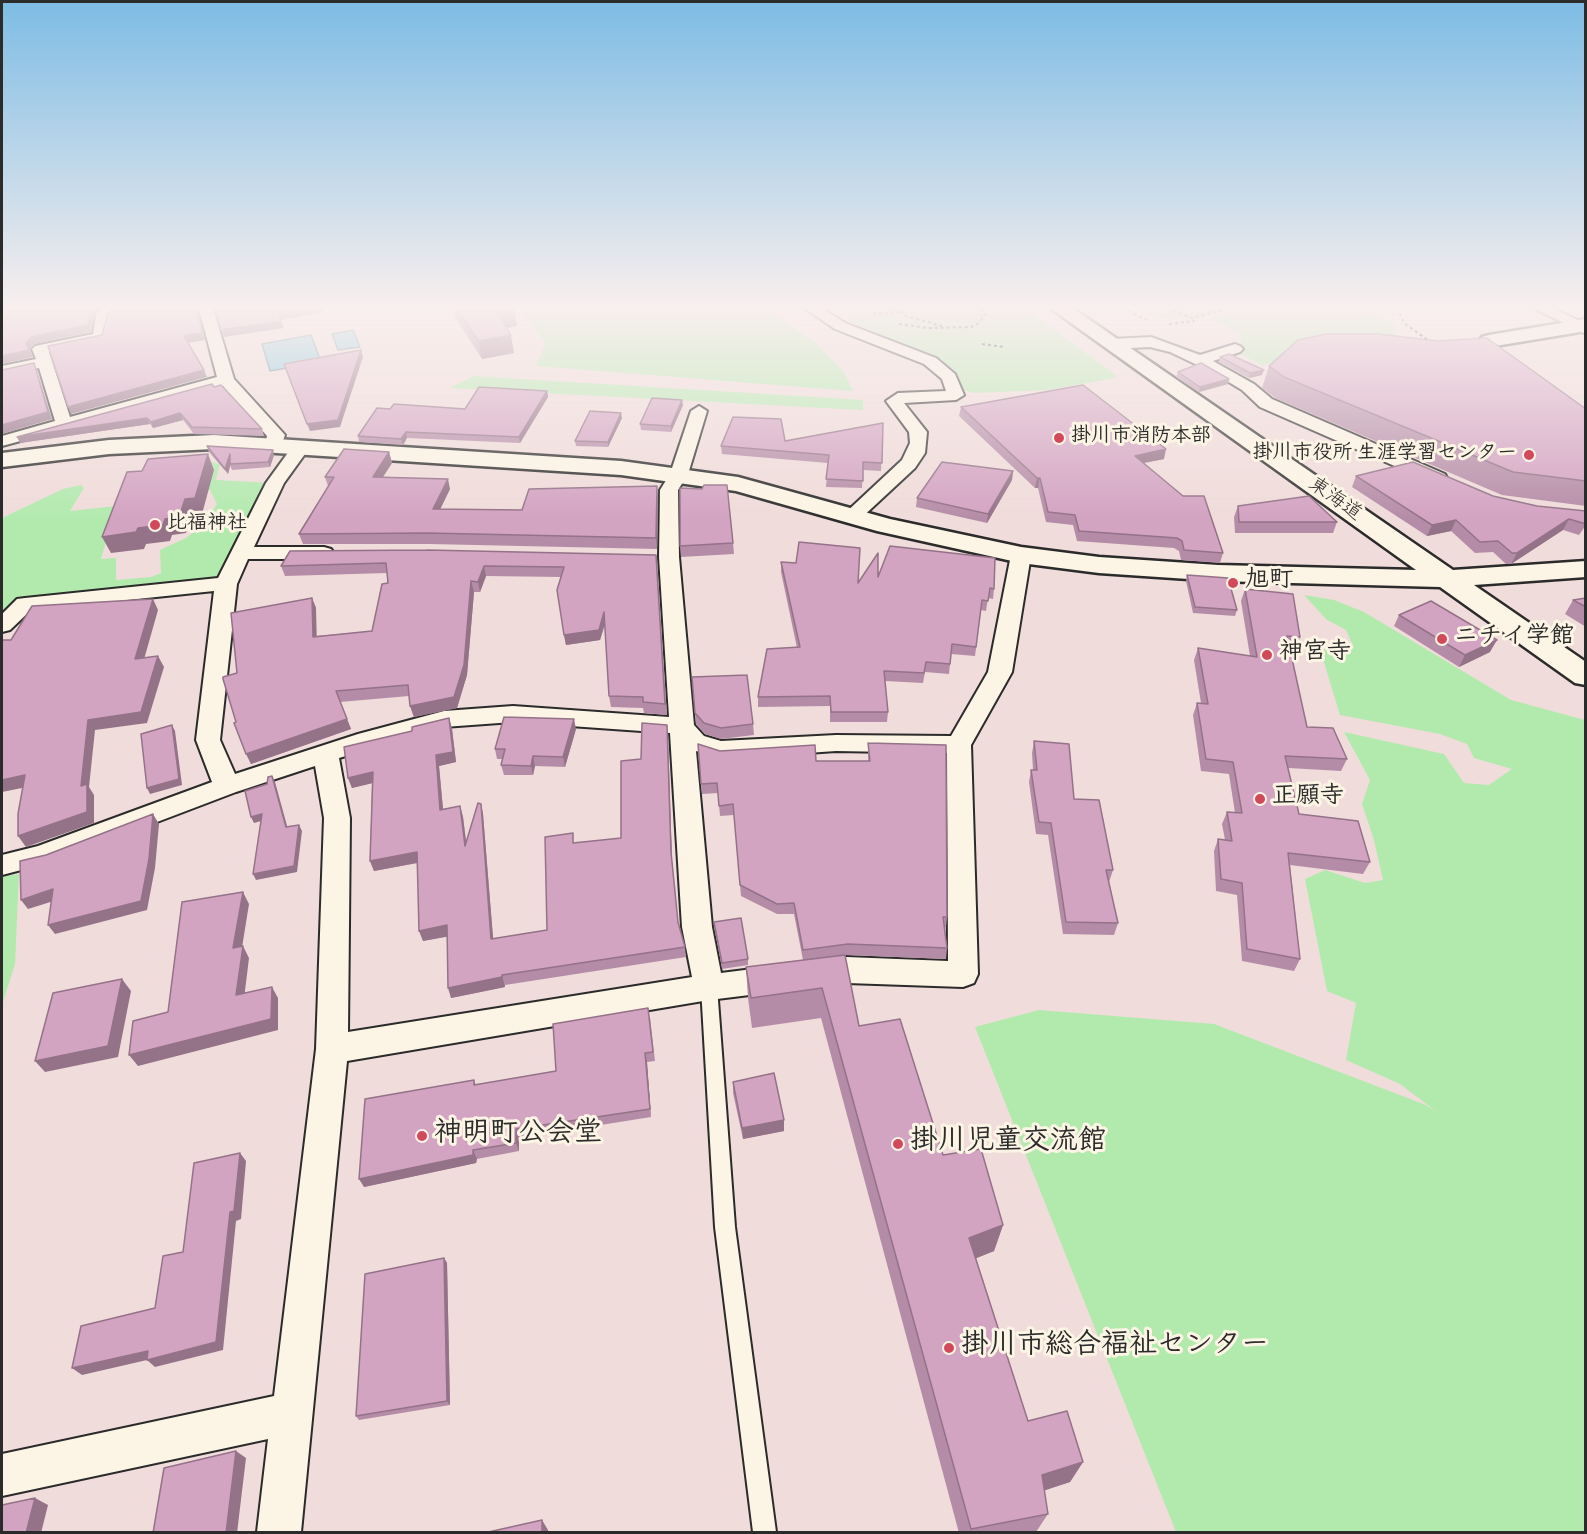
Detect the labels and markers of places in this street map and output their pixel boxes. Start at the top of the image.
place label: 掛川市消防本部 [1071,426,1211,450]
marker: 掛川市消防本部 [1052,431,1066,445]
place label: 掛川市役所 生涯学習センター [1252,443,1517,467]
marker: 掛川市役所 生涯学習センター [1522,448,1536,462]
place label: 比福神社 [167,513,247,537]
marker: 比福神社 [148,518,162,532]
place label: 旭町 [1245,569,1293,597]
marker: 旭町 [1226,576,1240,590]
place label: ニチイ学館 [1454,625,1574,653]
marker: ニチイ学館 [1435,632,1449,646]
place label: 神宮寺 [1279,641,1351,669]
marker: 神宮寺 [1260,648,1274,662]
place label: 正願寺 [1272,785,1344,813]
marker: 正願寺 [1253,792,1267,806]
place label: 神明町公会堂 [434,1119,602,1153]
place label: 掛川児童交流館 [910,1127,1106,1161]
marker: 神明町公会堂 [415,1129,429,1143]
marker: 掛川児童交流館 [891,1137,905,1151]
place label: 掛川市総合福祉センター [961,1331,1269,1365]
marker: 掛川市総合福祉センター [942,1341,956,1355]

